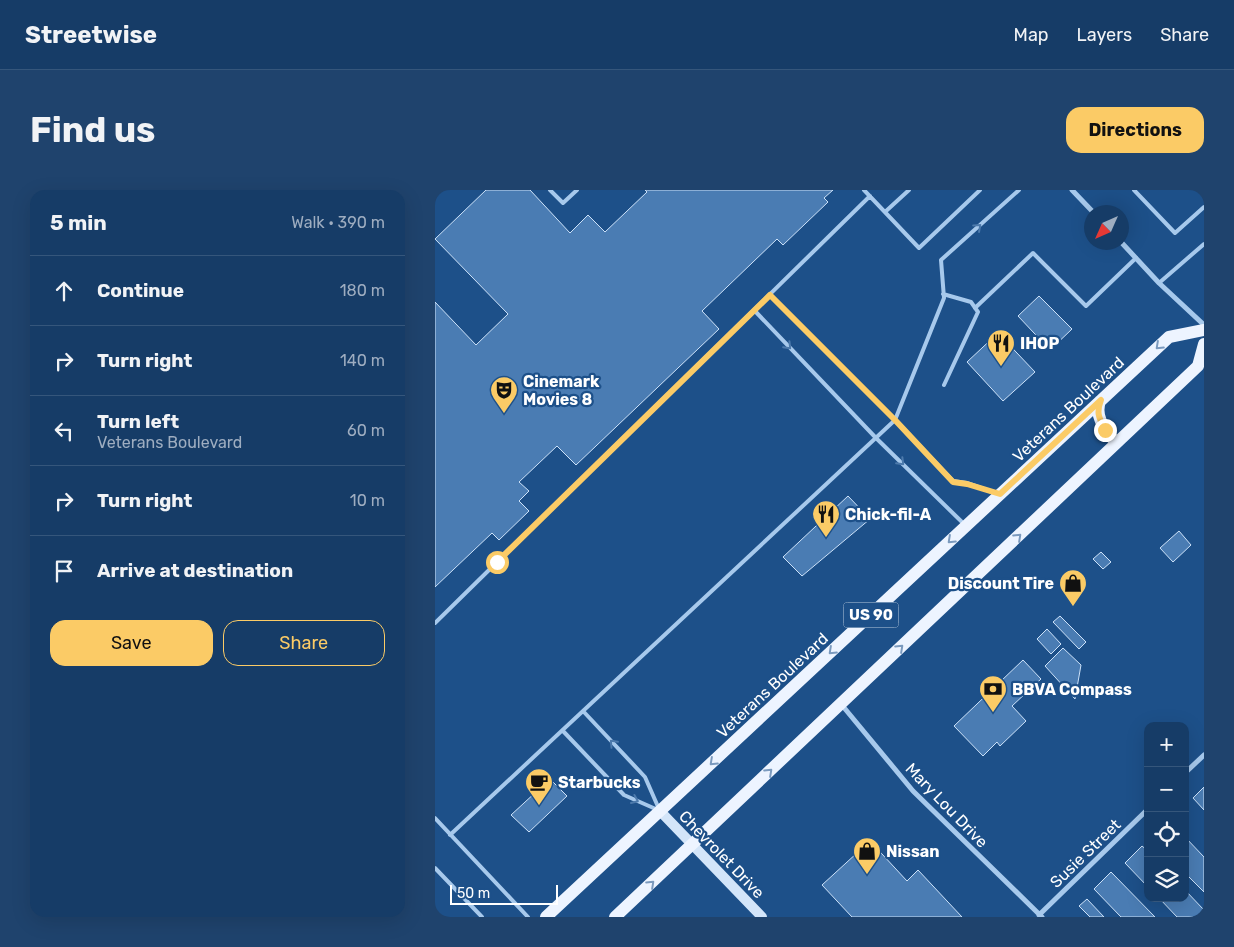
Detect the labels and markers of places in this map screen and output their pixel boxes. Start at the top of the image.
restaurant icon: IHOP [986,328,1016,367]
place label: IHOP [1020,334,1059,353]
place label: Cinemark Movies 8 [523,372,600,409]
theatre icon: Cinemark Movies 8 [489,375,519,414]
restaurant icon: Chick-fil-A [811,499,841,538]
place label: Chick-fil-A [845,505,932,524]
shop icon: Discount Tire [1058,568,1088,607]
place label: Discount Tire [948,574,1054,593]
bank icon: BBVA Compass [978,674,1008,713]
place label: BBVA Compass [1012,680,1132,699]
cafe icon: Starbucks [524,767,554,806]
place label: Starbucks [558,773,641,792]
shop icon: Nissan [852,836,882,875]
place label: Nissan [886,842,940,861]

